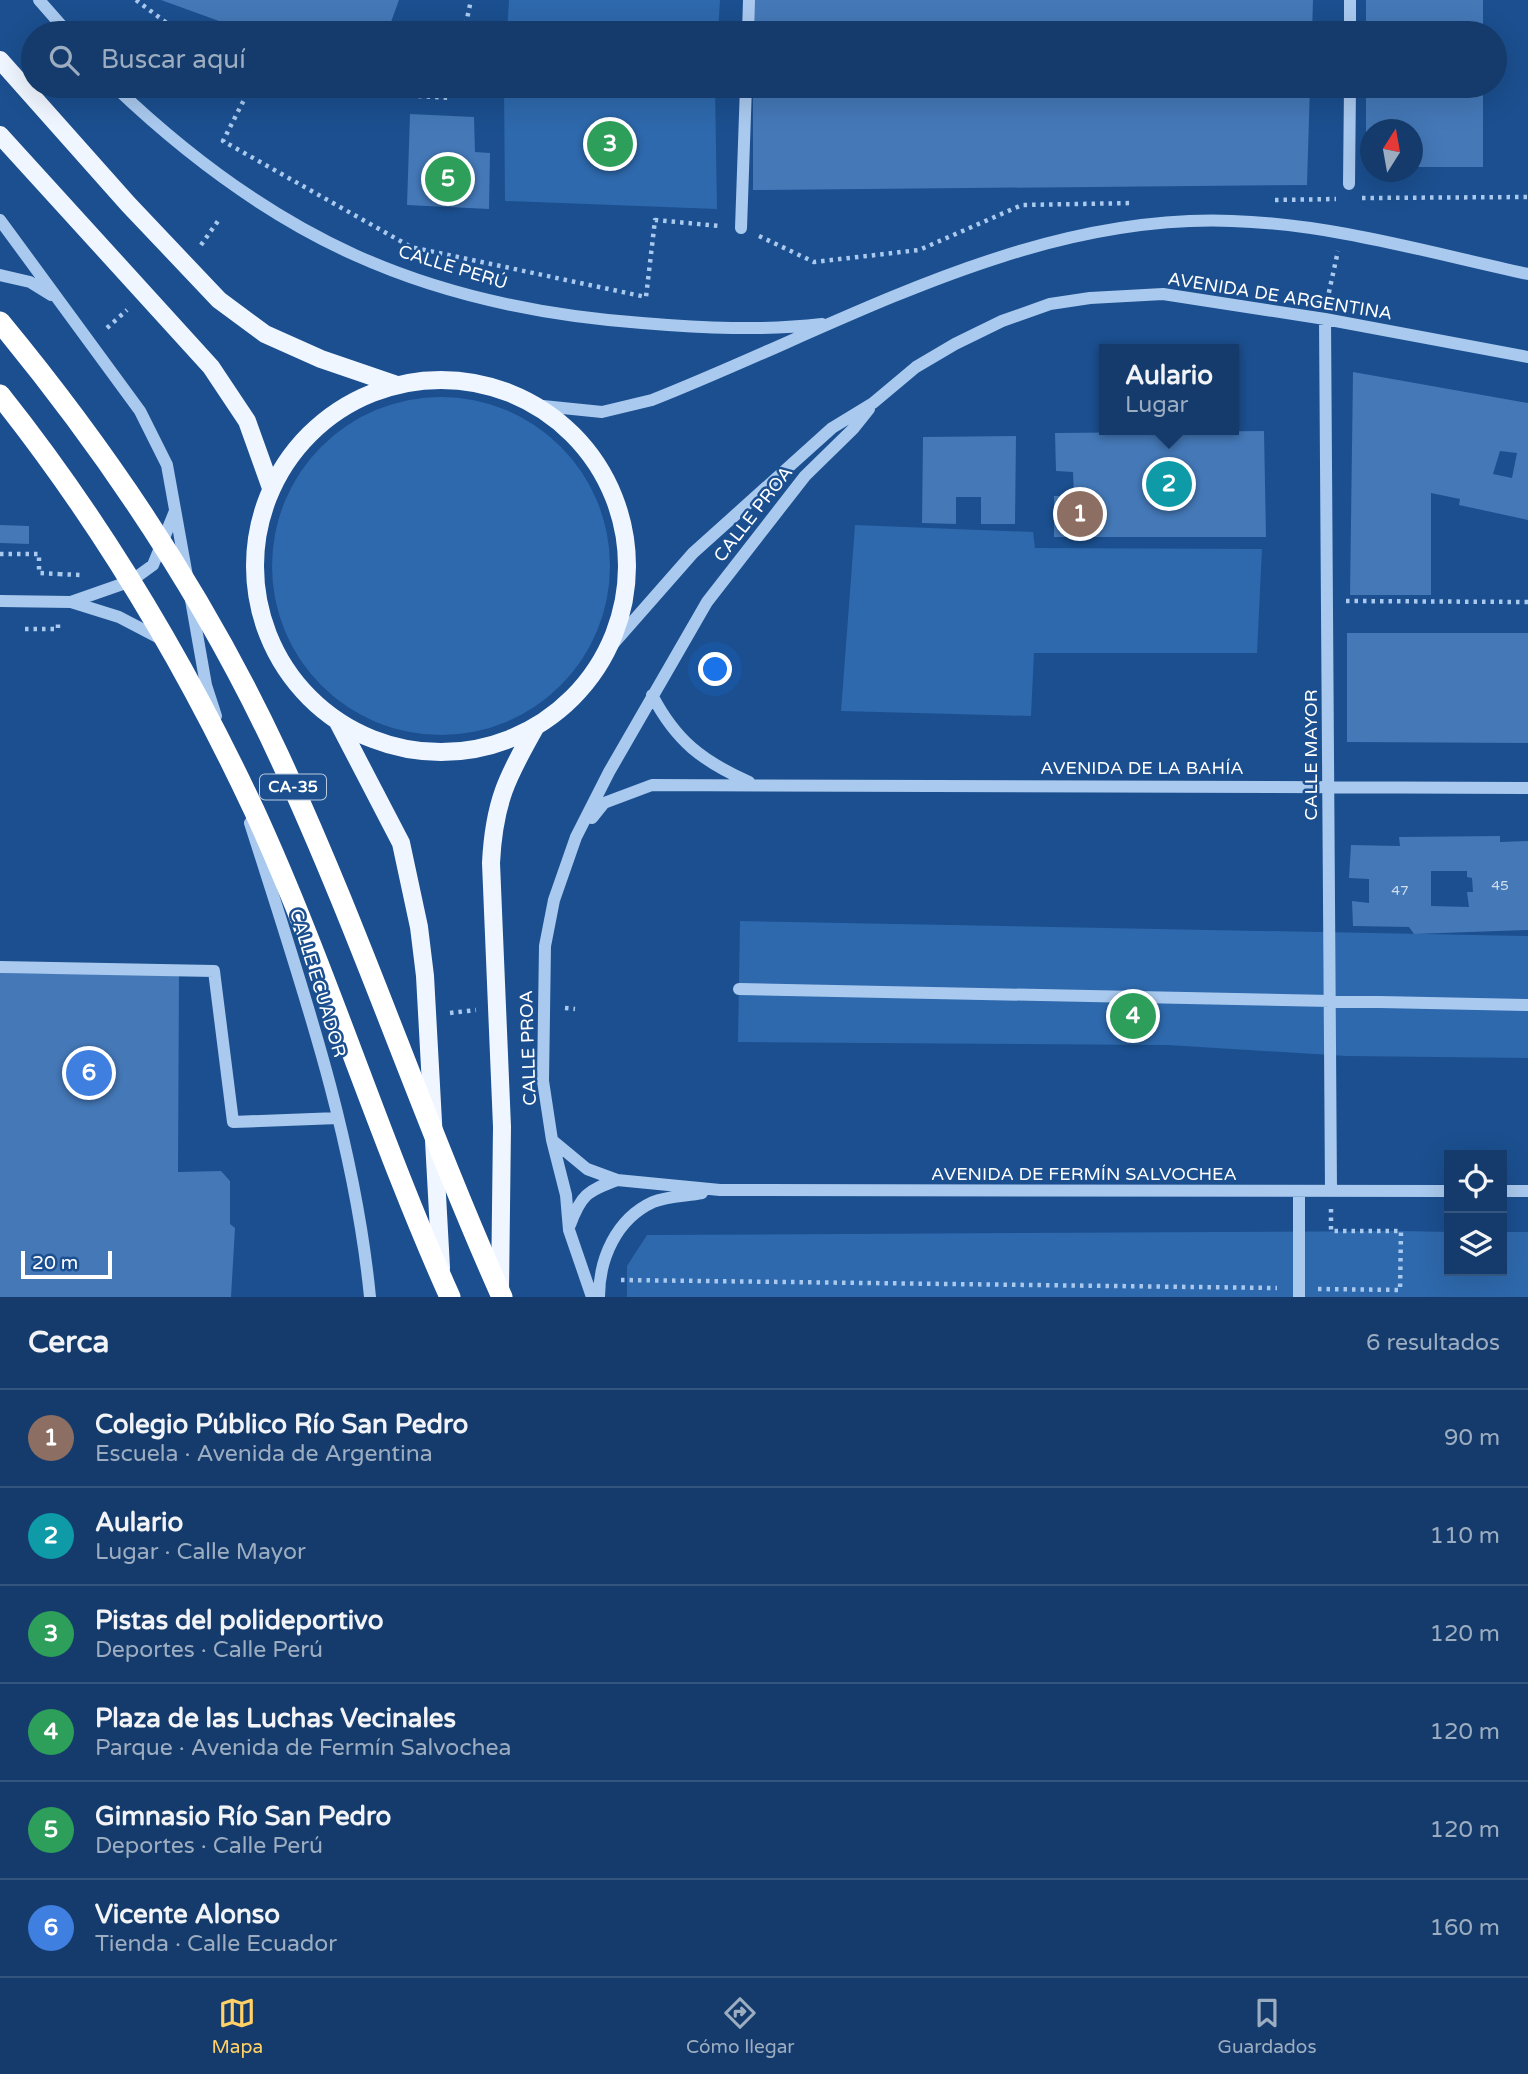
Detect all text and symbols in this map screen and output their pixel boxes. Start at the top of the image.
search box [21,21,1507,98]
icon: search [45,41,83,79]
text: Buscar aquí [101,44,246,75]
pin: 3 [587,118,633,170]
north arrow [1360,119,1423,182]
pin: 5 [425,153,471,205]
street label: CALLE PERÚ [396,240,510,294]
street label: AVENIDA DE ARGENTINA [1166,267,1394,325]
popup [1099,344,1239,435]
text: Aulario [1125,360,1213,391]
text: Lugar [1125,391,1188,419]
pin: 2 [1146,458,1192,510]
street label: CALLE PROA [709,462,797,566]
pin: 1 [1057,488,1103,540]
your location [698,652,732,686]
street label: CALLE MAYOR [1300,690,1322,820]
street label: AVENIDA DE LA BAHÍA [1040,757,1244,779]
road number: CA-35 [260,774,326,800]
house number: 45 [1491,877,1509,894]
house number: 47 [1391,882,1409,899]
street label: CALLE ECUADOR [285,906,351,1060]
street label: CALLE PROA [515,990,541,1106]
pin: 4 [1110,990,1156,1042]
pin: 6 [66,1047,112,1099]
map controls [1444,1150,1507,1276]
button: locate [1444,1150,1507,1213]
street label: AVENIDA DE FERMÍN SALVOCHEA [931,1163,1237,1185]
button: layers [1444,1213,1507,1276]
scale bar [21,1248,112,1280]
text: 20 m [32,1252,78,1274]
text: Cerca [28,1324,109,1361]
text: 6 resultados [1366,1329,1500,1357]
text: Colegio Público Río San Pedro [95,1409,468,1440]
text: 1 [44,1424,58,1452]
text: 90 m [1444,1424,1500,1452]
text: Escuela · Avenida de Argentina [95,1440,433,1468]
text: Aulario [95,1507,183,1538]
text: 2 [44,1522,58,1550]
text: 110 m [1430,1522,1500,1550]
text: Lugar · Calle Mayor [95,1538,306,1566]
text: Pistas del polideportivo [95,1605,384,1636]
text: 3 [44,1620,58,1648]
text: 120 m [1430,1620,1500,1648]
text: Deportes · Calle Perú [95,1636,323,1664]
text: Plaza de las Luchas Vecinales [95,1703,456,1734]
text: 4 [44,1718,58,1746]
text: 120 m [1430,1718,1500,1746]
text: Parque · Avenida de Fermín Salvochea [95,1734,512,1762]
text: Gimnasio Río San Pedro [95,1801,391,1832]
text: 5 [44,1816,58,1844]
text: 120 m [1430,1816,1500,1844]
text: Deportes · Calle Perú [95,1832,323,1860]
text: Vicente Alonso [95,1899,280,1930]
text: 6 [44,1914,58,1942]
text: 160 m [1430,1914,1500,1942]
text: Tienda · Calle Ecuador [95,1930,337,1958]
tab: Mapa [211,1994,263,2058]
tab: Cómo llegar [686,1994,795,2058]
tab: Guardados [1218,1994,1317,2058]

